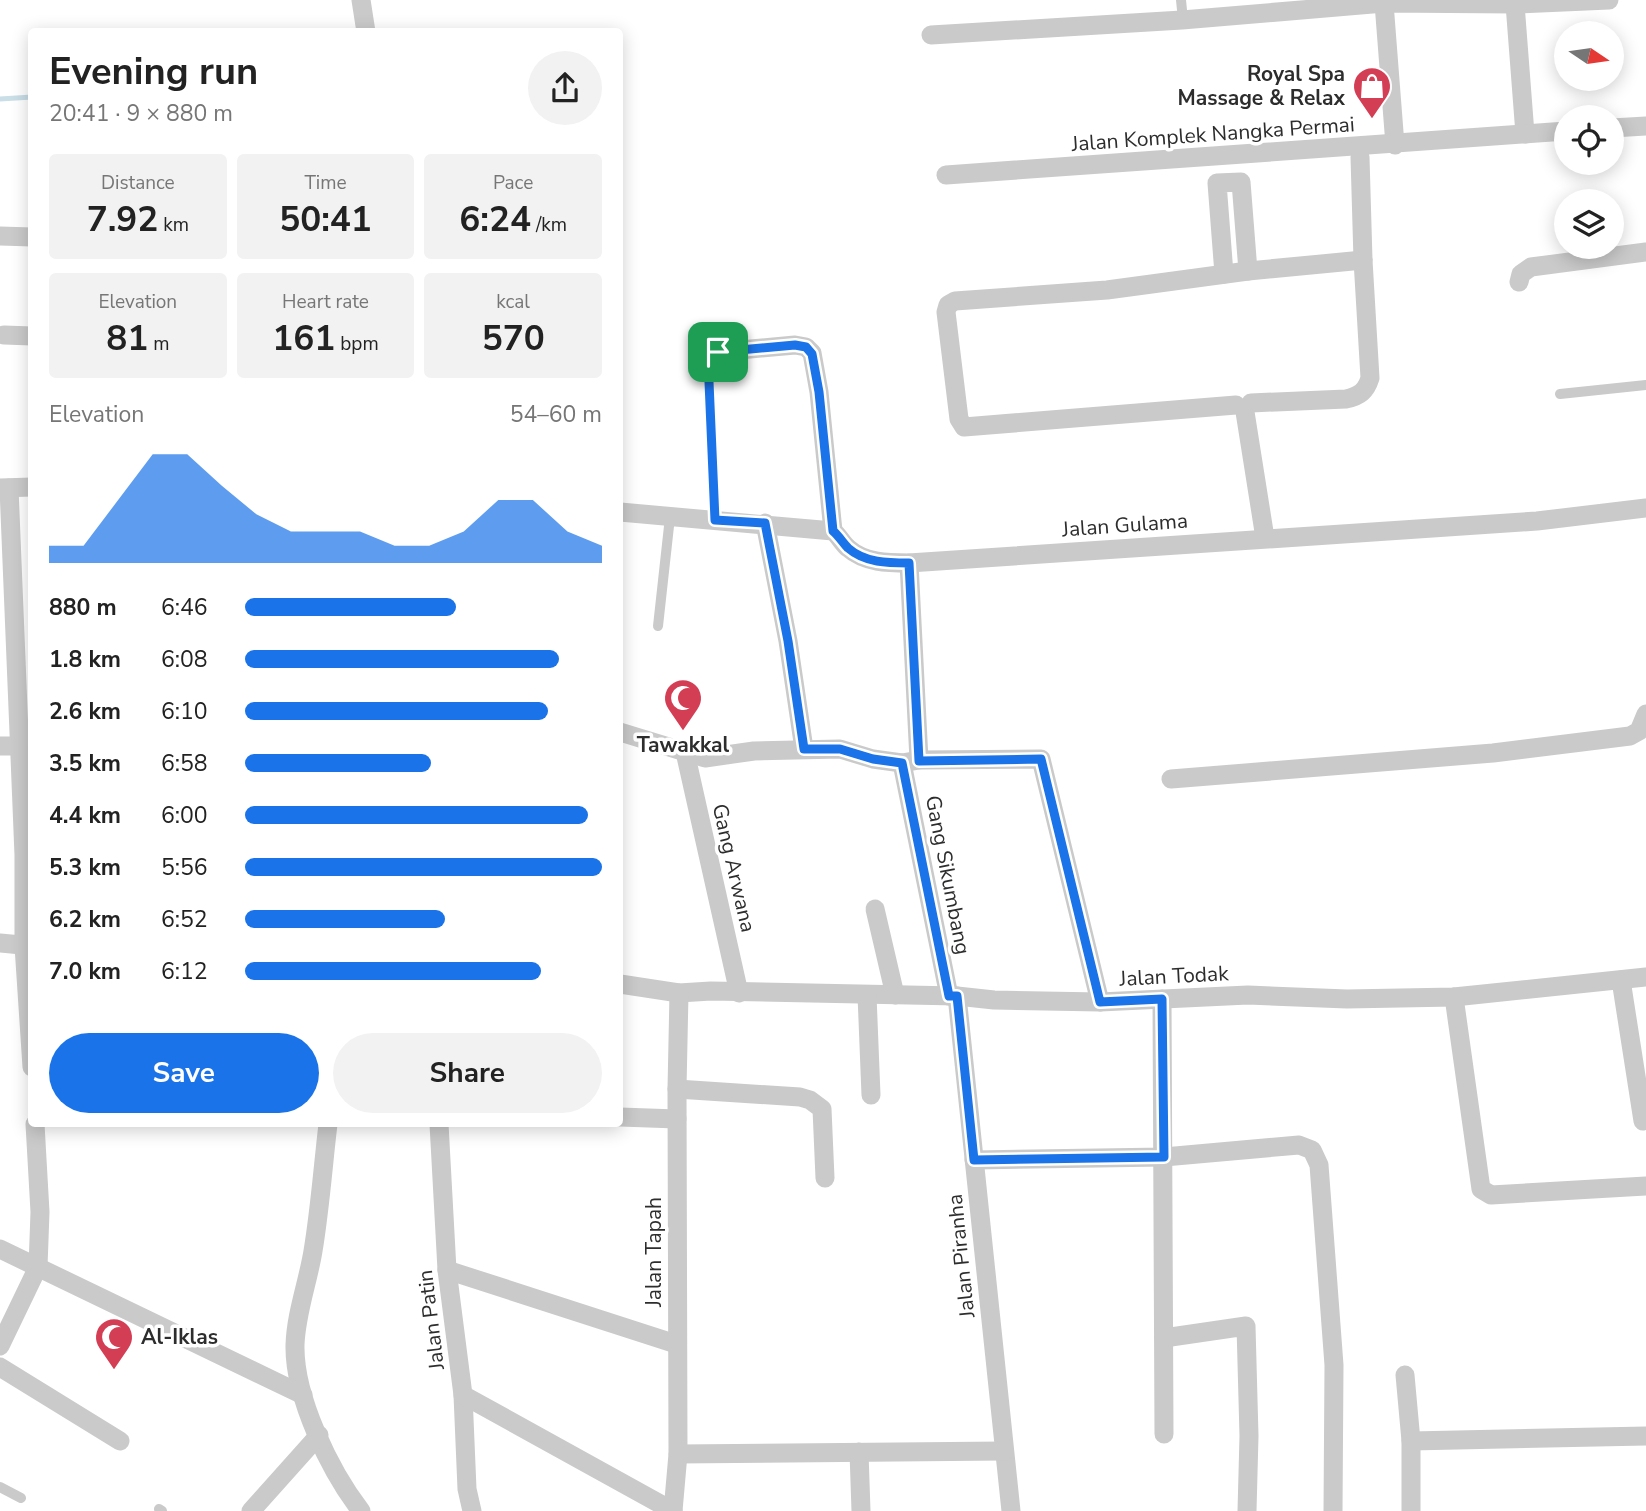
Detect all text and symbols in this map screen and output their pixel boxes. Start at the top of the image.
north arrow [1554,21,1624,91]
map controls [1554,21,1624,259]
text: Evening run [49,46,258,97]
button: share [528,51,602,125]
place label: Royal Spa Massage & Relax [1177,60,1346,112]
shop icon: Royal Spa Massage & Relax [1351,65,1393,120]
text: 20:41 · 9 × 880 m [49,98,233,129]
button: locate [1554,105,1624,175]
street label: Jalan Komplek Nangka Permai [1069,110,1356,158]
text: Distance [101,170,175,196]
text: Time [304,170,347,196]
text: Pace [493,170,533,196]
button: layers [1554,189,1624,259]
text: 7.92 [87,196,158,243]
text: 50:41 [279,196,372,243]
text: 6:24 [459,196,531,243]
text: km [158,212,189,238]
text: /km [531,212,567,238]
text: Elevation [98,289,177,315]
text: Heart rate [282,289,369,315]
text: kcal [496,289,530,315]
text: 81 [106,315,148,362]
text: 161 [272,315,335,362]
text: 570 [482,315,545,362]
pin [688,322,748,382]
text: m [148,331,169,357]
text: bpm [335,331,379,357]
icon: arrive [699,333,737,371]
text: Elevation [49,399,144,430]
text: 54–60 m [510,399,602,430]
street label: Jalan Gulama [1060,507,1189,543]
text: 880 m [49,592,117,623]
text: 6:46 [161,592,208,623]
text: 1.8 km [49,644,121,675]
text: 6:08 [161,644,208,675]
mosque icon: Tawakkal [662,677,704,732]
text: 2.6 km [49,696,121,727]
text: 6:10 [161,696,208,727]
place label: Tawakkal [637,731,730,759]
text: 3.5 km [49,748,121,779]
text: 6:58 [161,748,208,779]
street label: Gang Sikumbang [919,793,977,957]
text: 4.4 km [49,800,121,831]
text: 6:00 [161,800,208,831]
street label: Gang Arwana [706,801,762,935]
text: 5.3 km [49,852,121,883]
text: 5:56 [161,852,208,883]
text: 6.2 km [49,904,121,935]
text: 6:52 [161,904,208,935]
text: 7.0 km [49,956,121,987]
text: 6:12 [161,956,208,987]
street label: Jalan Todak [1118,959,1230,993]
button: Save [49,1033,319,1113]
button: Share [333,1033,602,1113]
street label: Jalan Piranha [941,1193,982,1320]
street label: Jalan Tapah [640,1197,668,1308]
street label: Jalan Patin [411,1268,451,1373]
mosque icon: Al-Iklas [93,1316,135,1371]
place label: Al-Iklas [141,1323,218,1351]

